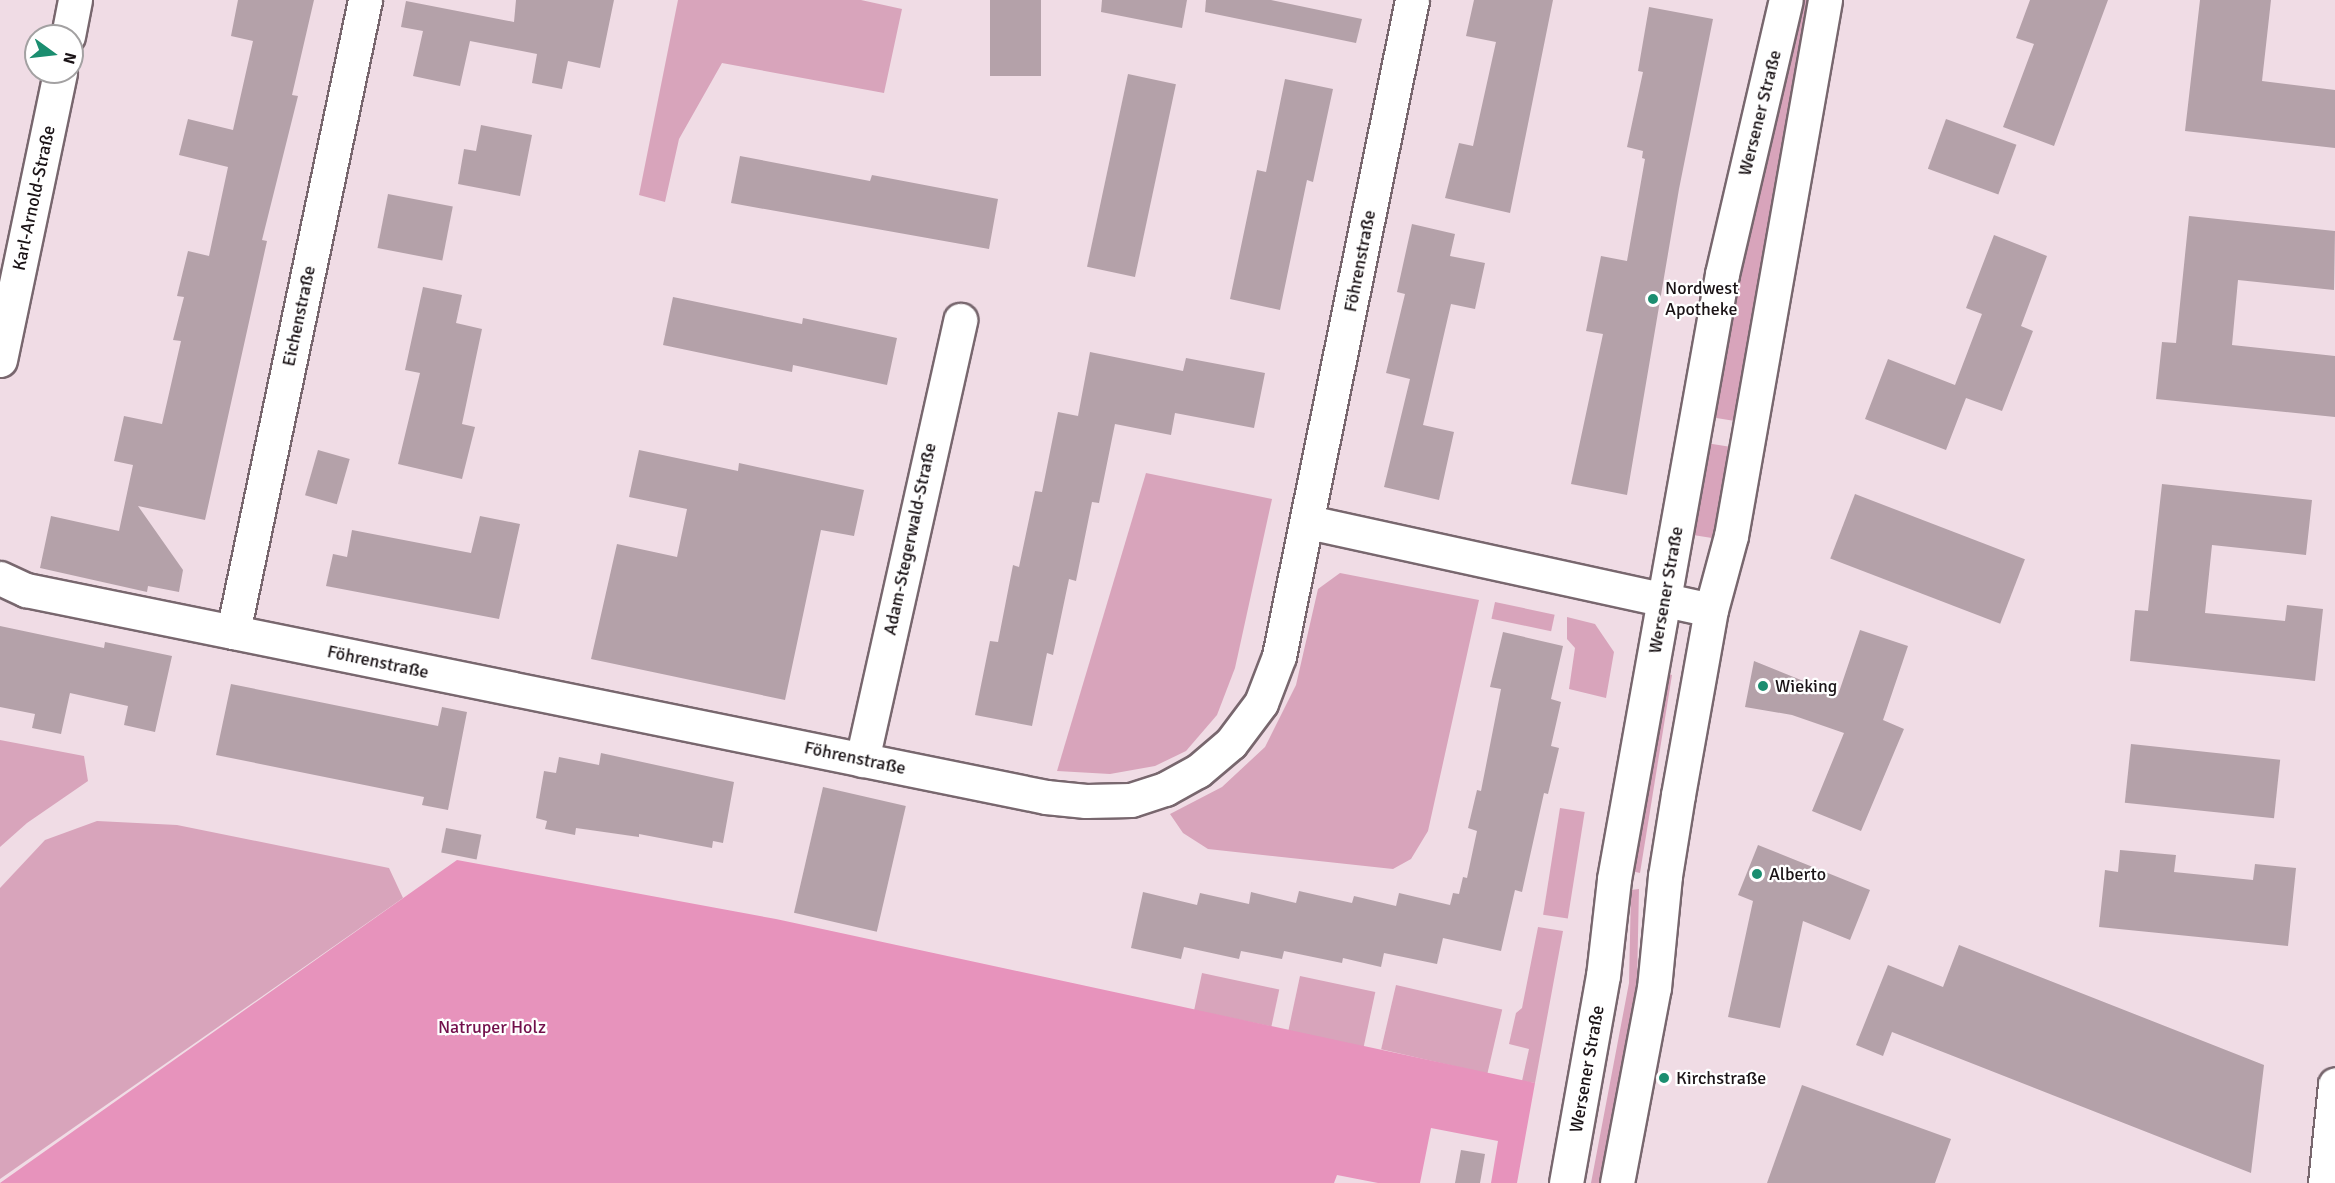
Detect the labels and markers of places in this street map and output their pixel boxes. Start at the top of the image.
place label: Nordwest Apotheke [1665,278,1739,320]
marker: Nordwest Apotheke [1646,292,1660,306]
place label: Wieking [1775,675,1837,697]
marker: Wieking [1756,679,1770,693]
place label: Alberto [1769,863,1826,885]
marker: Alberto [1750,867,1764,881]
place label: Kirchstraße [1676,1067,1766,1089]
marker: Kirchstraße [1657,1071,1671,1085]

